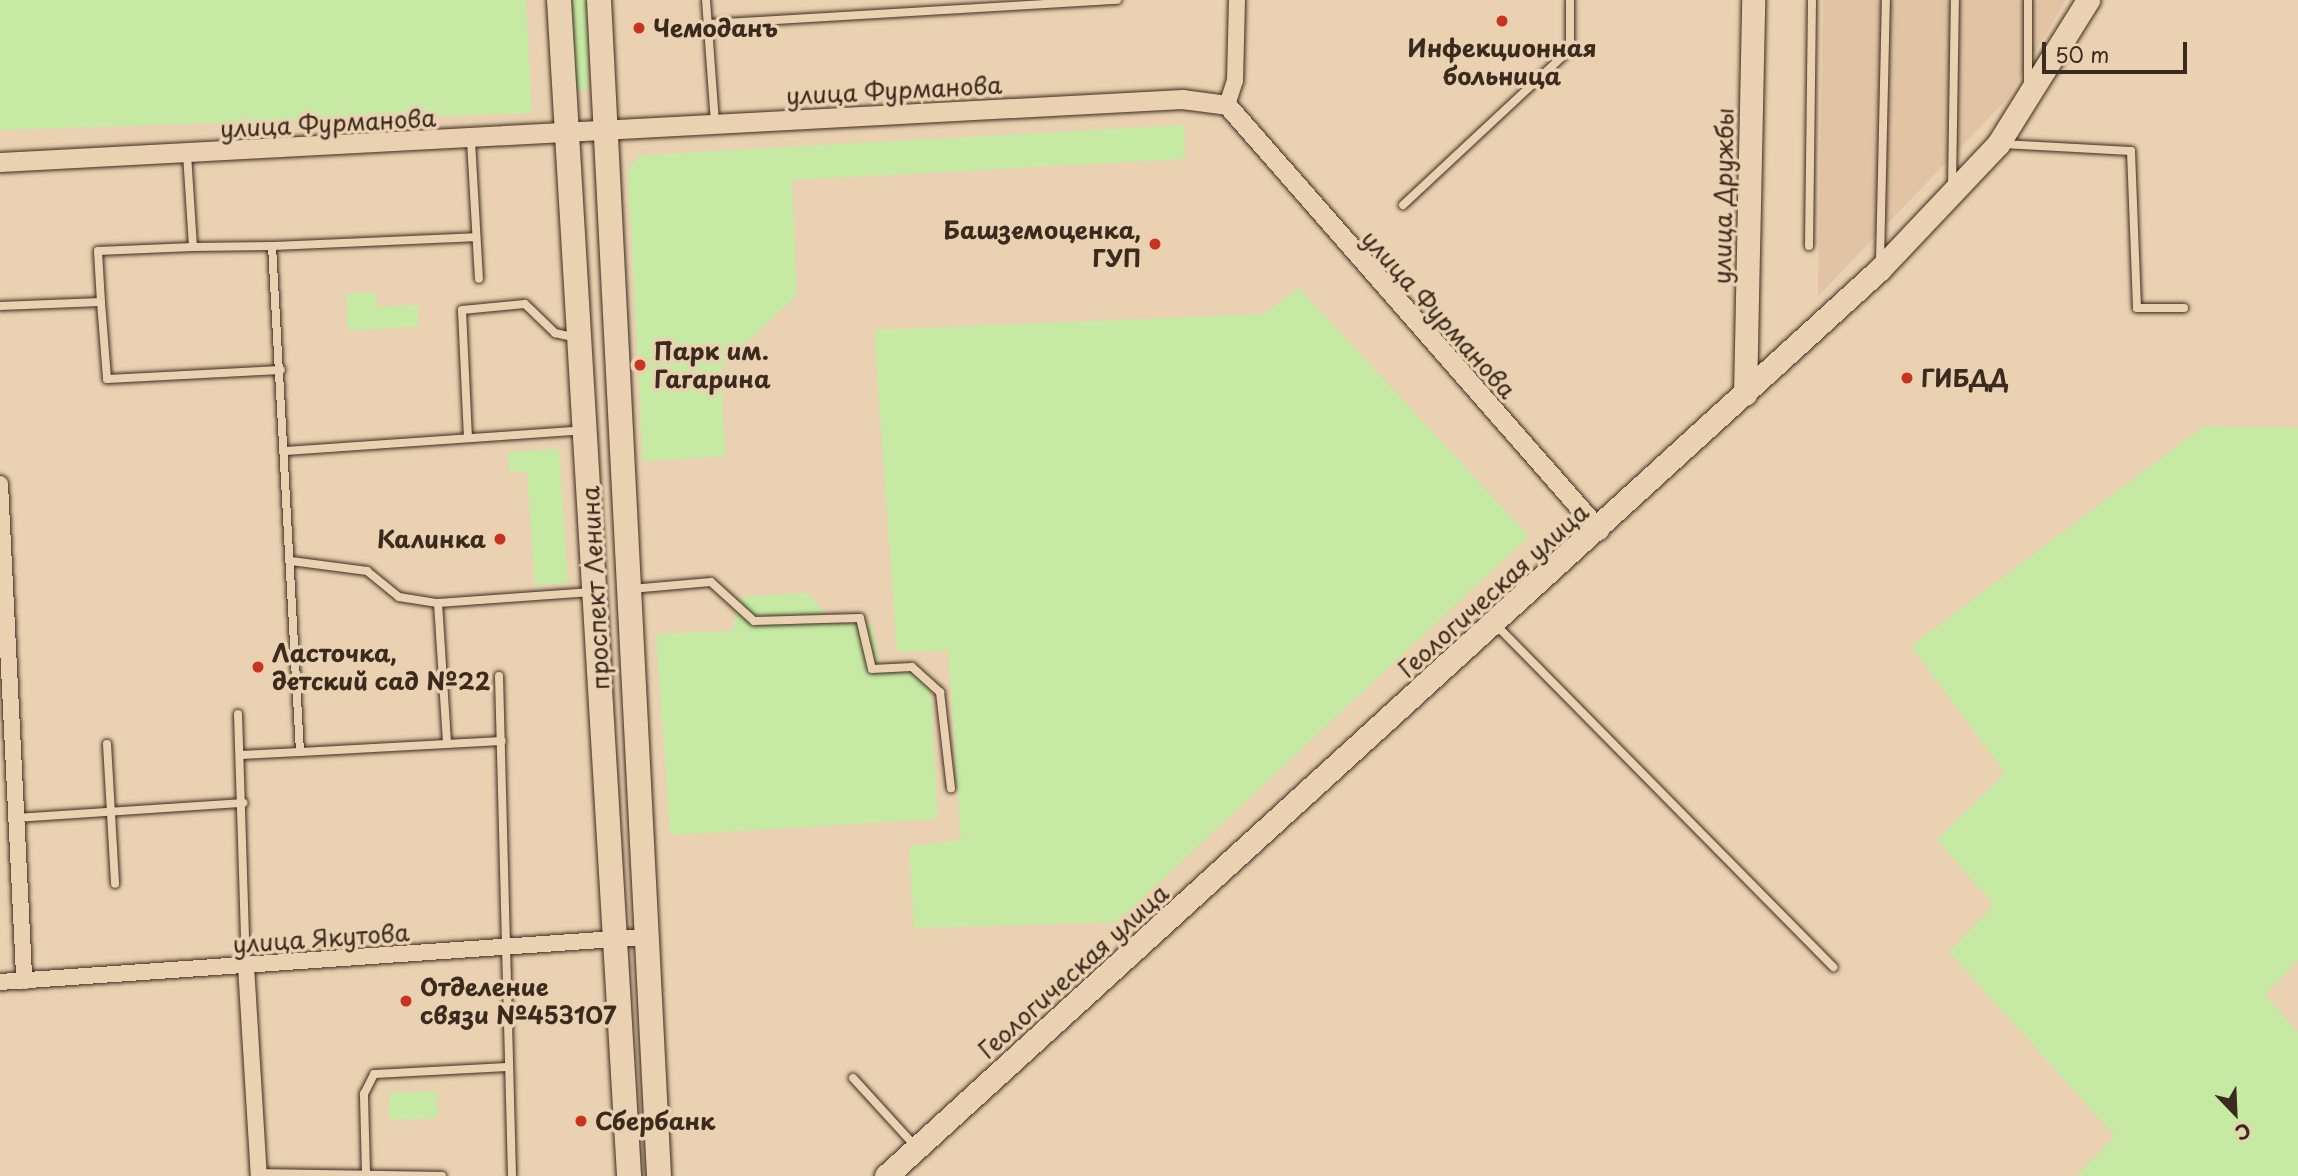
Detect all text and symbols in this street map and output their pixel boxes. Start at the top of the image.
marker: Инфекционная больница [1492,11,1512,31]
place label: Чемоданъ [653,14,778,42]
marker: Чемоданъ [631,20,647,36]
scale bar [2046,28,2191,72]
place label: Инфекционная больница [1407,34,1597,90]
text: 50 m [2055,38,2109,70]
street label: улица Фурманова [785,70,1003,110]
street label: улица Фурманова [219,103,437,143]
street label: улица Дружбы [1707,107,1739,285]
place label: Башземоценка, ГУП [943,216,1141,272]
street label: улица Фурманова [1355,223,1523,405]
marker: Башземоценка, ГУП [1147,236,1163,252]
place label: Парк им. Гагарина [654,337,771,393]
marker: Парк им. Гагарина [632,357,648,373]
place label: ГИБДД [1921,364,2008,392]
marker: ГИБДД [1899,370,1915,386]
street label: проспект Ленина [575,485,615,691]
street label: Геологическая улица [1392,497,1594,683]
place label: Калинка [377,525,486,553]
marker: Калинка [492,531,508,547]
place label: Ласточка, детский сад №22 [272,639,491,695]
marker: Ласточка, детский сад №22 [250,659,266,675]
street label: Геологическая улица [972,878,1174,1064]
street label: улица Якутова [231,917,411,959]
place label: Отделение связи №453107 [420,973,617,1029]
marker: Отделение связи №453107 [398,993,414,1009]
north arrow [2200,1078,2270,1148]
place label: Сбербанк [595,1107,715,1135]
marker: Сбербанк [573,1113,589,1129]
text: С [2231,1117,2255,1148]

